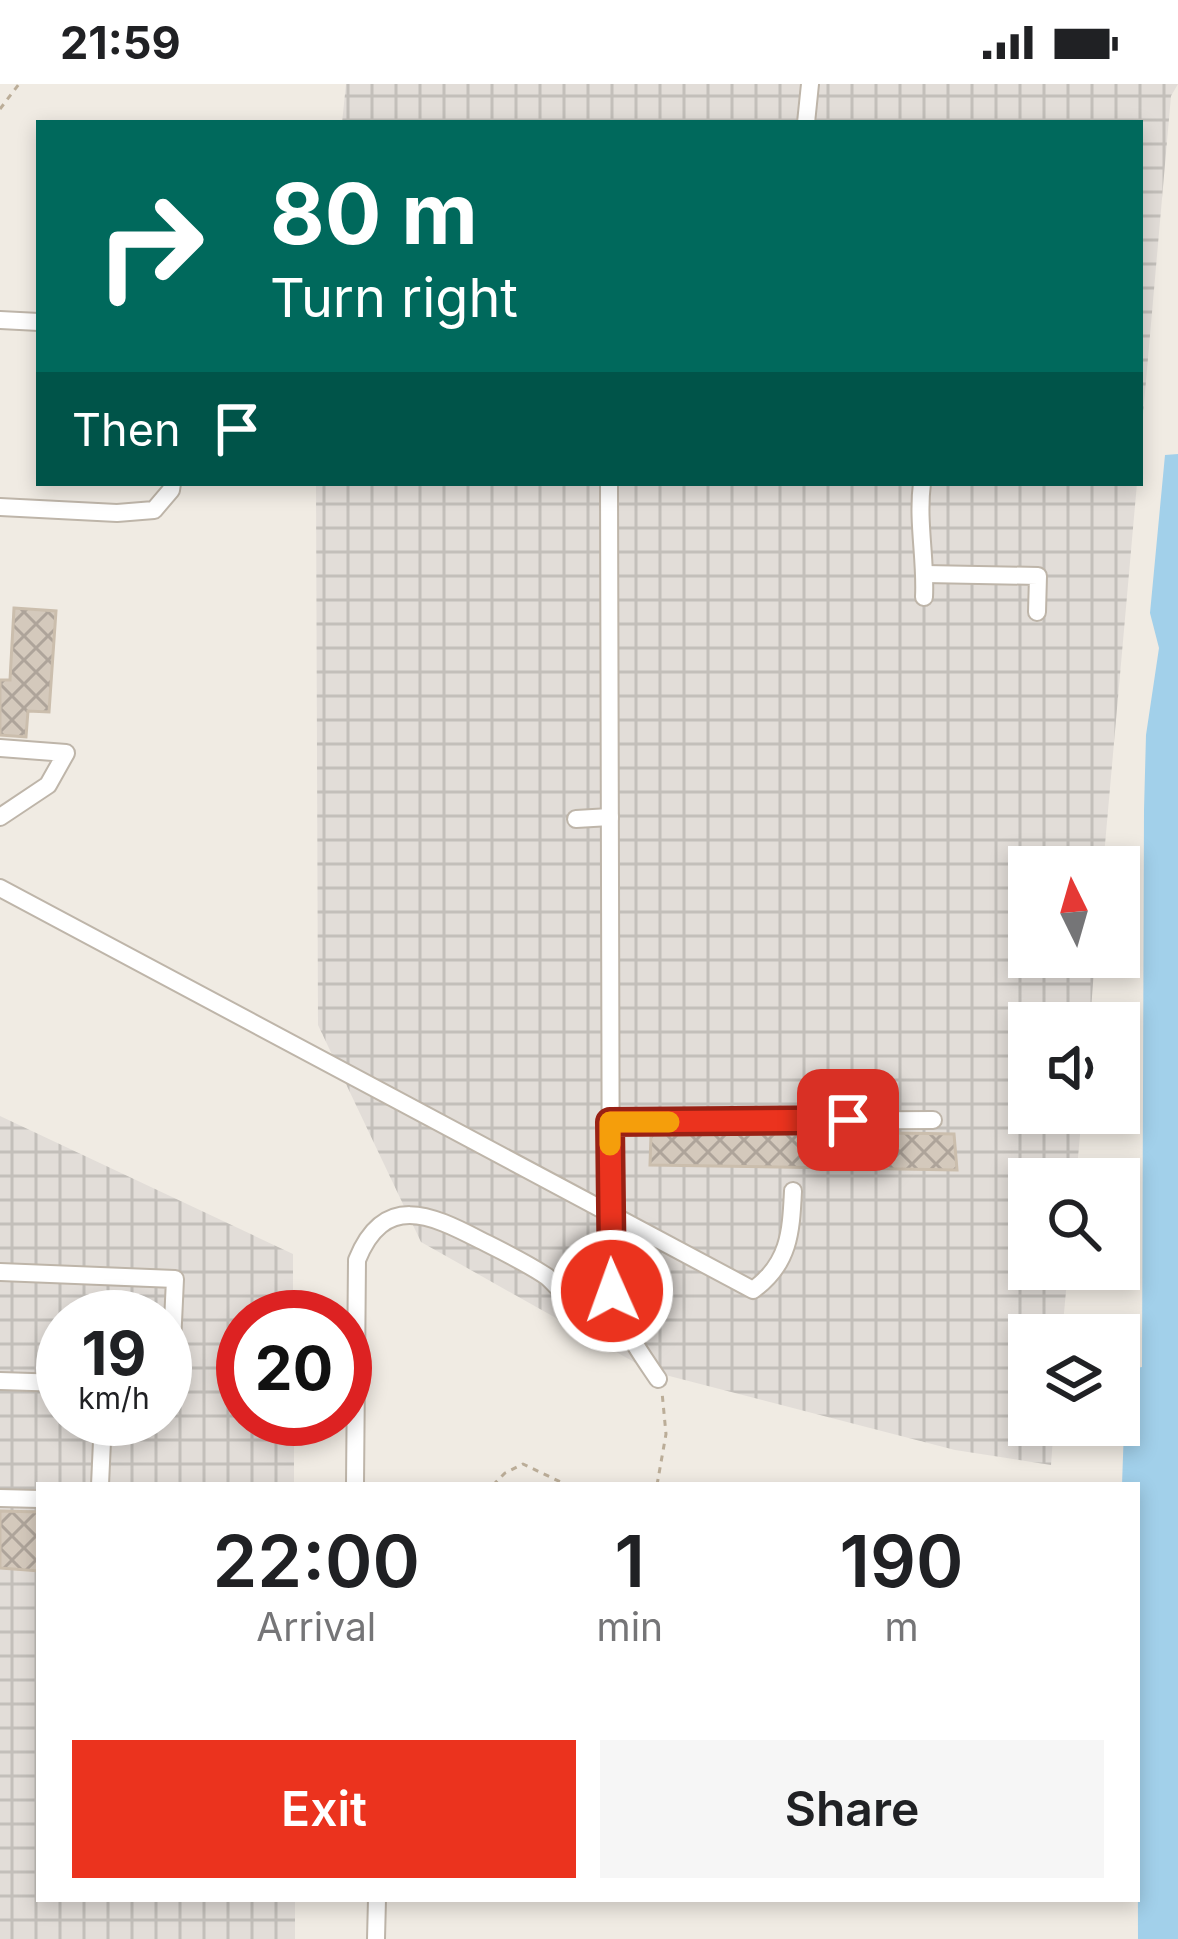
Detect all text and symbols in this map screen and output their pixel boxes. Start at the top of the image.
text: 21:59 [60,15,181,70]
text: 80 m [270,163,478,264]
icon: right [72,168,228,324]
text: Turn right [270,265,518,330]
icon: arrive [204,396,270,462]
text: Then [72,402,180,457]
north arrow [1008,846,1140,978]
map controls [1008,846,1140,1446]
button: sound [1008,1002,1140,1134]
pin [797,1069,899,1171]
icon: arrive [815,1087,881,1153]
button: search [1008,1158,1140,1290]
position arrow [549,1228,675,1354]
speed limit sign: 20 [216,1290,372,1446]
button: layers [1008,1314,1140,1446]
text: 19 [82,1317,146,1389]
text: km/h [78,1380,150,1416]
text: 22:00 [212,1517,420,1604]
text: 1 [615,1517,645,1604]
text: 190 [840,1517,964,1604]
text: Arrival [256,1603,376,1650]
text: min [596,1603,663,1650]
text: m [884,1603,919,1650]
button: Exit [72,1740,576,1878]
button: Share [600,1740,1104,1878]

